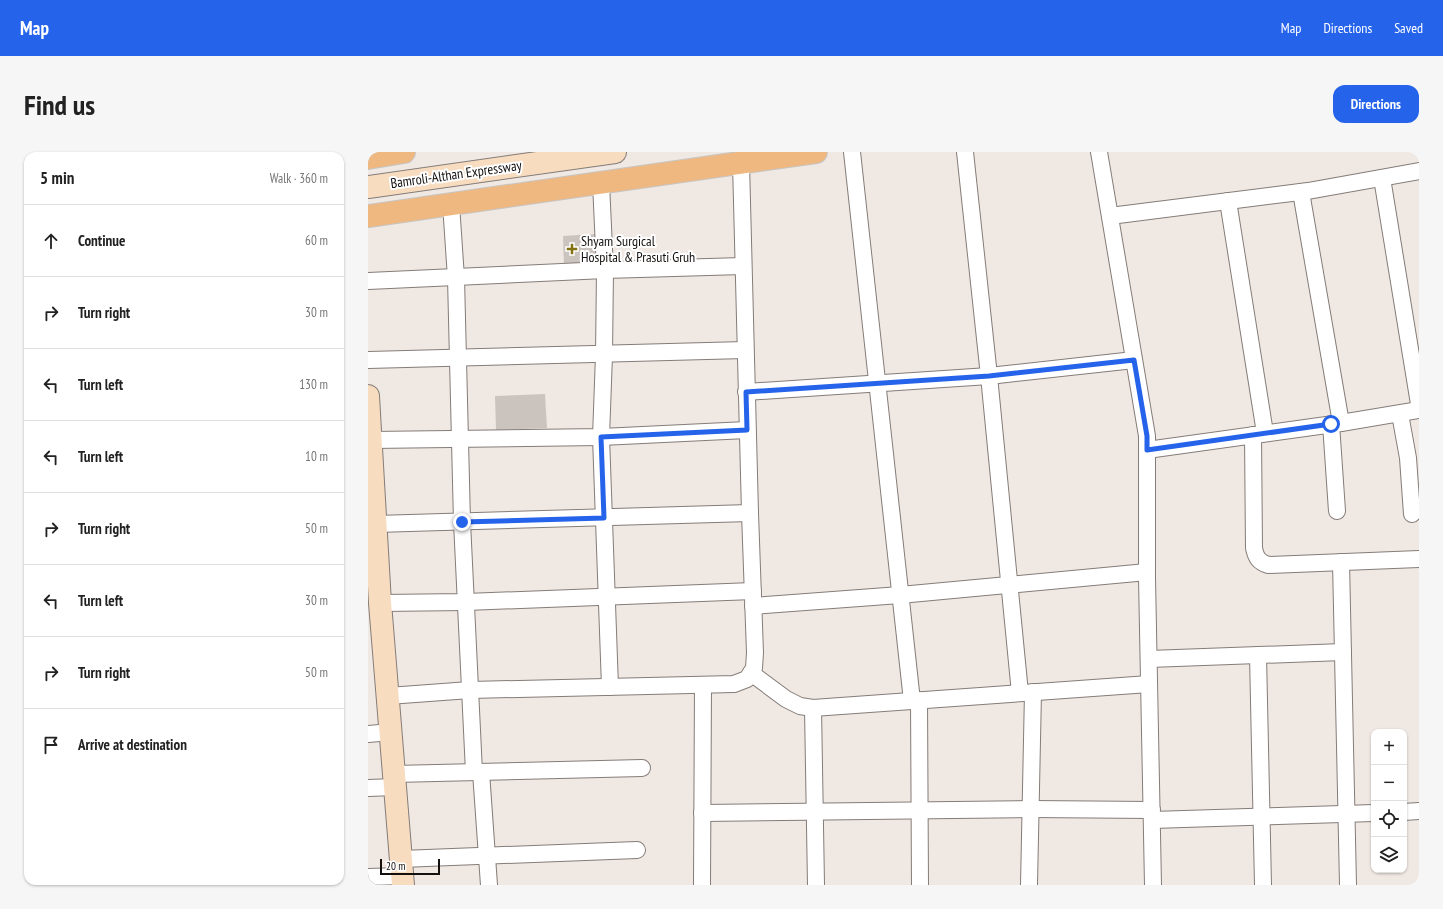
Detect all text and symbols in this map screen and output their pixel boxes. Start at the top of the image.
text: Map [20,16,49,40]
text: Map [1281,19,1301,37]
text: Directions [1323,19,1372,37]
text: Saved [1394,19,1423,37]
button: Directions [1333,85,1419,123]
text: Find us [24,86,95,123]
street label: Bamroli-Althan Expressway [389,156,523,192]
text: 5 min [40,167,74,189]
text: Walk · 360 m [270,170,328,187]
icon: ahead [40,230,62,252]
text: Continue [78,231,125,250]
text: 60 m [305,232,328,249]
place label: Shyam Surgical Hospital & Prasuti Gruh [581,232,695,266]
marker: Shyam Surgical Hospital & Prasuti Gruh [566,243,578,255]
icon: right [40,302,62,324]
text: Turn right [78,303,130,322]
text: 30 m [305,304,328,321]
icon: left [40,374,62,396]
text: Turn left [78,375,123,394]
text: 130 m [299,376,328,393]
route start [1322,415,1340,433]
icon: left [40,446,62,468]
text: Turn left [78,447,123,466]
text: 10 m [305,448,328,465]
route end [453,513,471,531]
icon: right [40,518,62,540]
text: Turn right [78,519,130,538]
text: 50 m [305,520,328,537]
icon: left [40,590,62,612]
text: Turn left [78,591,123,610]
text: 30 m [305,592,328,609]
icon: right [40,662,62,684]
text: Turn right [78,663,130,682]
text: 50 m [305,664,328,681]
map controls [1371,729,1407,873]
button: + [1371,729,1407,765]
icon: arrive [40,734,62,756]
text: Arrive at destination [78,735,187,754]
button: − [1371,765,1407,801]
button: locate [1371,801,1407,837]
button: layers [1371,837,1407,873]
scale bar [380,857,440,876]
text: 20 m [386,859,405,873]

